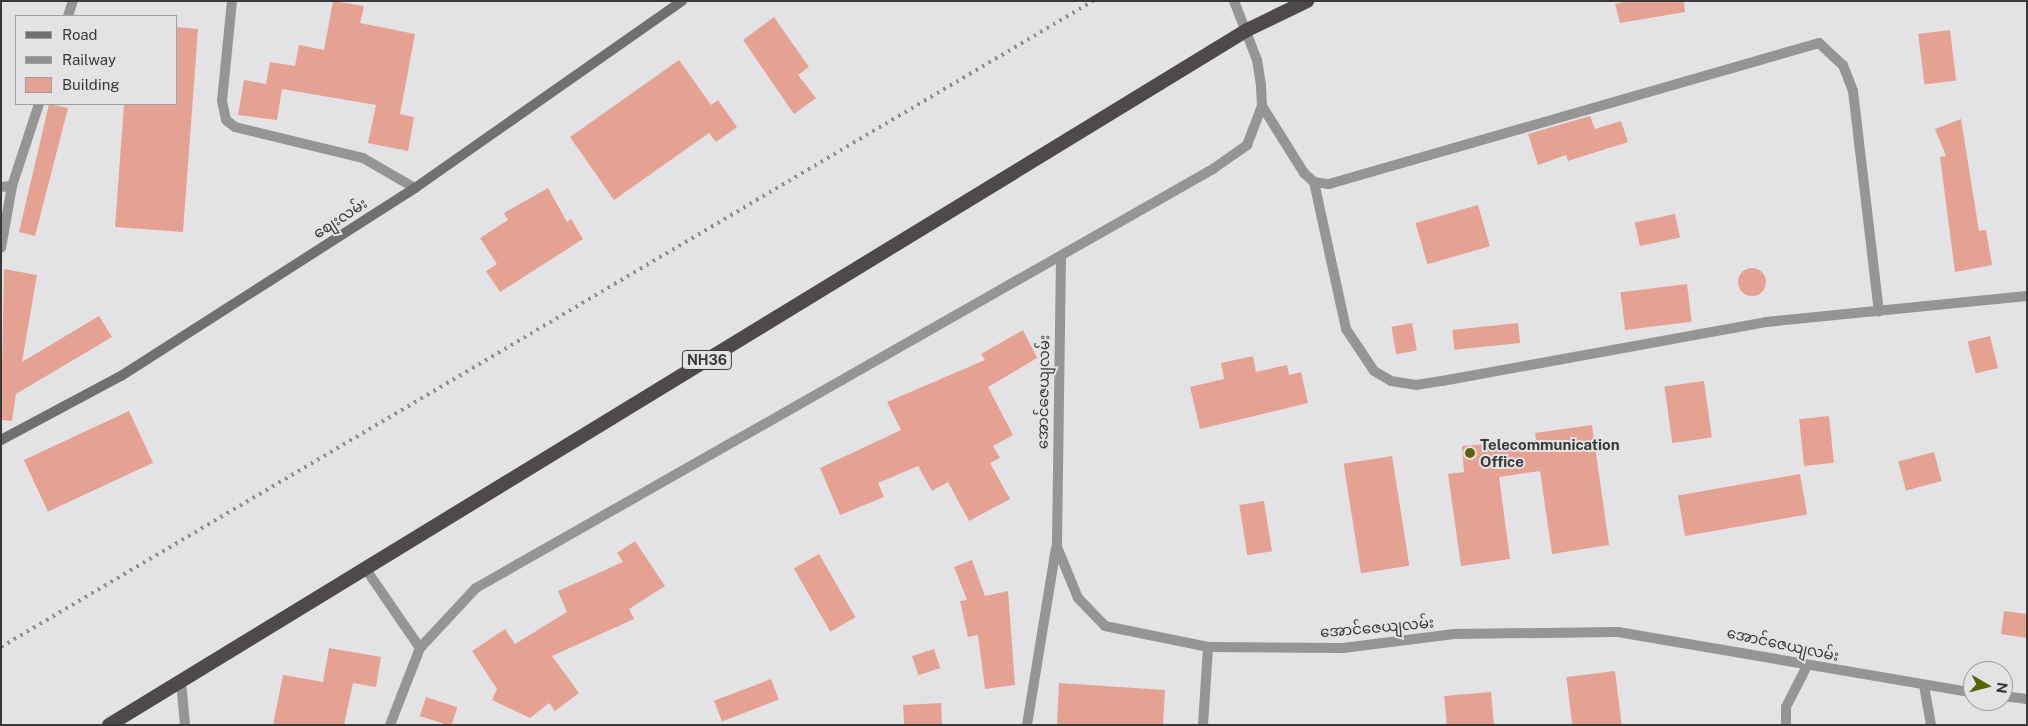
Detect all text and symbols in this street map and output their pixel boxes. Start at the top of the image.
legend [15,15,178,105]
text: Road [62,26,98,43]
text: Railway [62,51,116,68]
text: Building [62,76,120,93]
street label: စျေးလမ်း [310,194,370,242]
street label: အောင်ဇေယျလမ်း [1033,335,1053,449]
road number: NH36 [681,348,733,372]
place label: Telecommunication Office [1480,435,1620,470]
marker: Telecommunication Office [1464,447,1476,459]
street label: အောင်ဇေယျလမ်း [1319,613,1435,641]
street label: အောင်ဇေယျလမ်း [1725,623,1841,665]
north arrow [1963,661,2013,711]
text: N [1993,681,2011,694]

